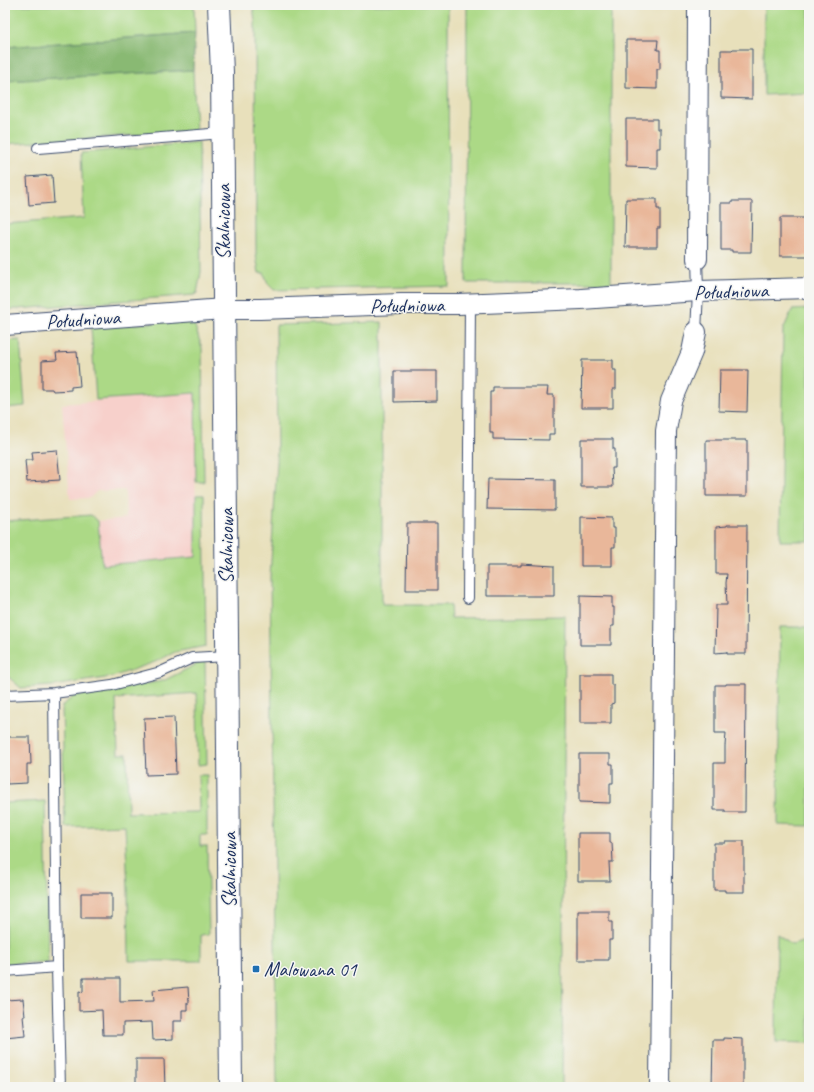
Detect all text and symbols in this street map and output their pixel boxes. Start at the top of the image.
street label: Skalnicowa [211,183,236,260]
street label: Południowa [693,278,770,305]
street label: Południowa [370,292,446,319]
street label: Południowa [45,304,122,335]
street label: Skalnicowa [214,507,239,584]
street label: Skalnicowa [217,831,242,908]
place label: Malowana 01 [264,957,358,982]
marker: Malowana 01 [251,964,261,974]

